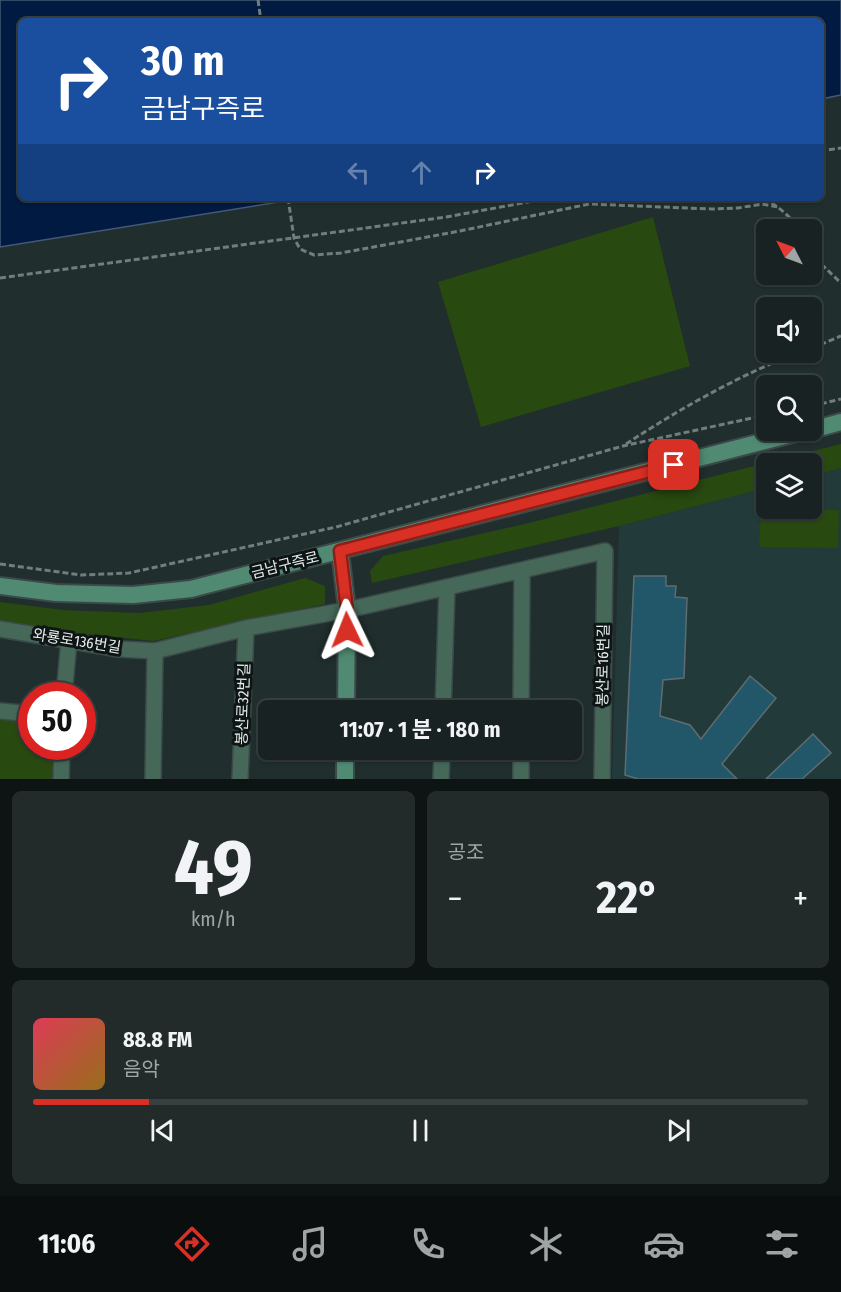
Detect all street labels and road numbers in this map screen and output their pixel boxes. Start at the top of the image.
street label: 금남구즉로 [249,548,321,582]
street label: 봉산로16번길 [593,624,613,706]
street label: 와룡로136번길 [32,625,122,657]
street label: 봉산로32번길 [233,663,253,745]

